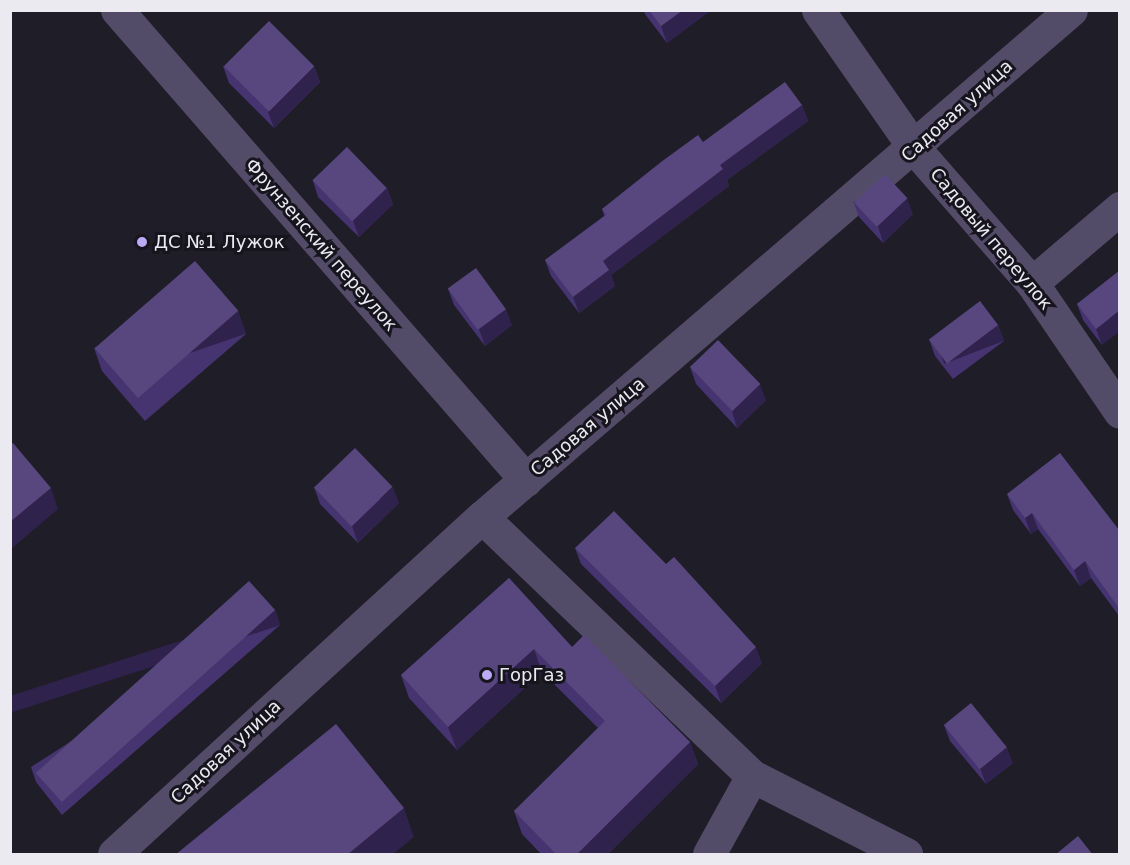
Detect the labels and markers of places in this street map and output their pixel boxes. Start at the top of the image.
place label: ДС №1 Лужок [154,231,285,253]
marker: ДС №1 Лужок [135,235,149,249]
place label: ГорГаз [499,664,564,686]
marker: ГорГаз [480,668,494,682]

